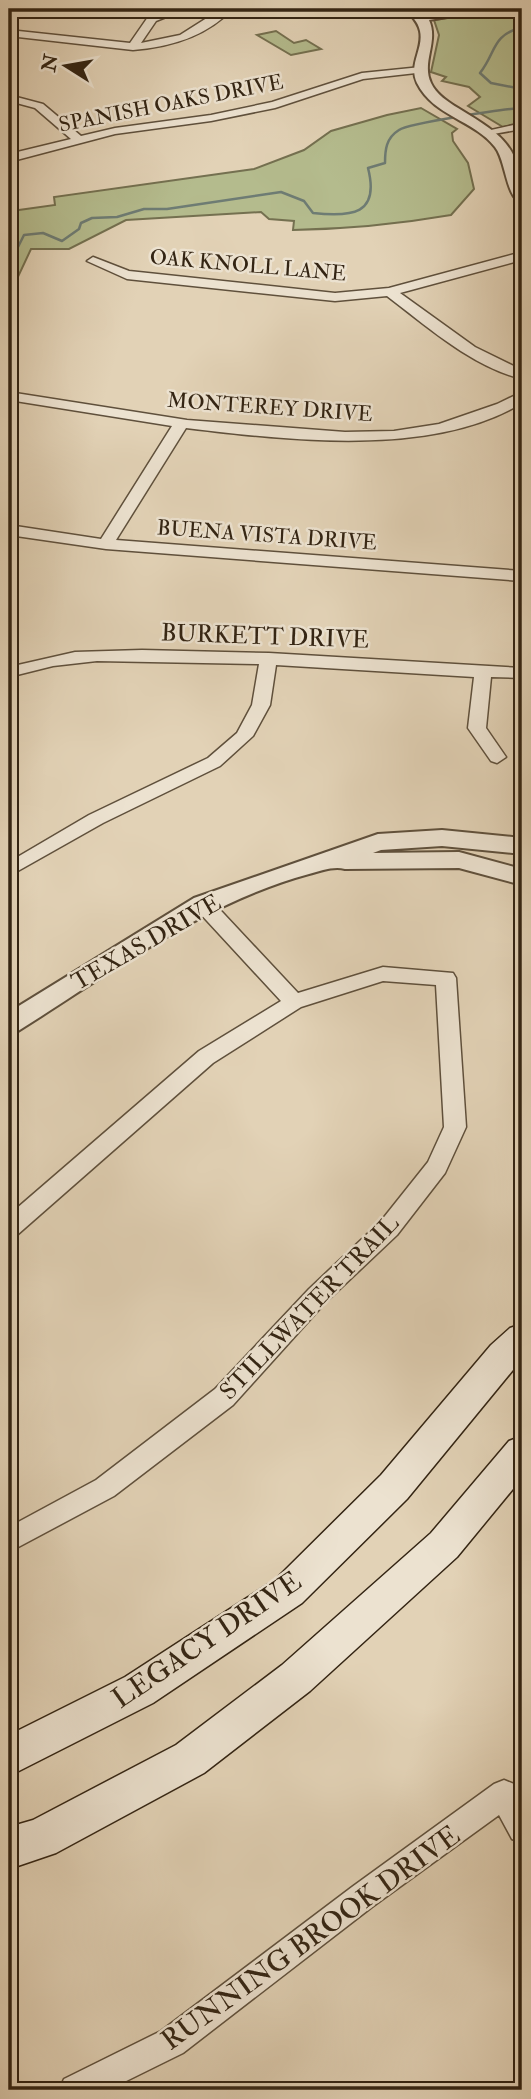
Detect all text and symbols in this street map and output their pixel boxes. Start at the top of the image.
north arrow [32,32,102,102]
text: N [37,51,64,75]
street label: SPANISH OAKS DRIVE [56,68,286,139]
street label: OAK KNOLL LANE [149,243,347,288]
street label: MONTEREY DRIVE [166,387,374,428]
street label: BUENA VISTA DRIVE [156,514,378,557]
street label: BURKETT DRIVE [160,617,370,656]
street label: TEXAS DRIVE [66,887,227,998]
street label: STILLWATER TRAIL [213,1208,406,1406]
street label: LEGACY DRIVE [106,1564,308,1716]
street label: RUNNING BROOK DRIVE [155,1818,467,2058]

